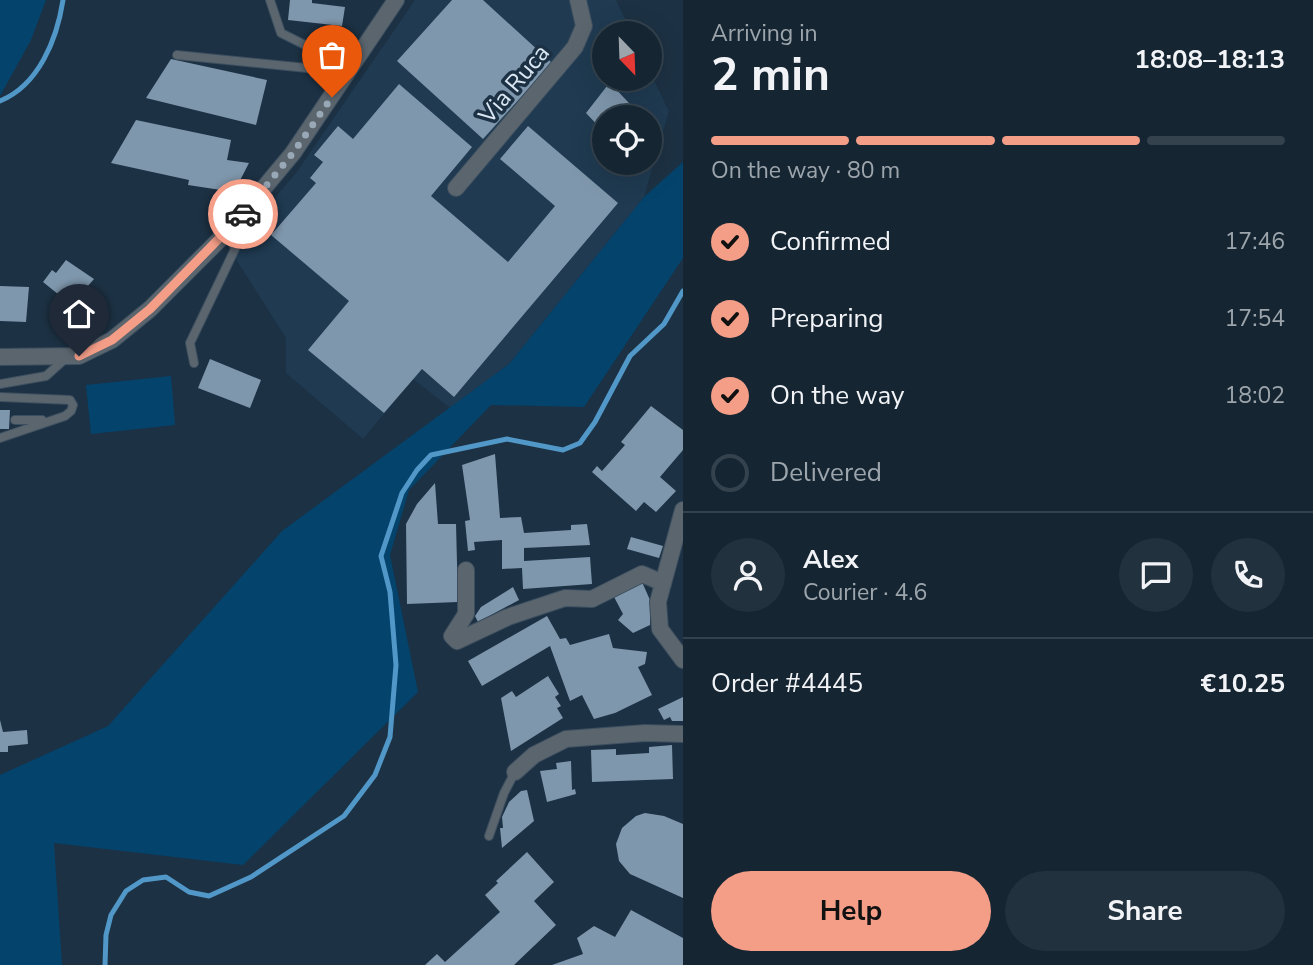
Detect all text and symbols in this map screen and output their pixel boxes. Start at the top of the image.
text: Arriving in [711,18,818,49]
north arrow [592,21,662,91]
map controls [592,21,662,175]
pin [302,25,362,97]
icon: bag [313,36,351,74]
street label: Via Ruca [471,38,557,131]
text: 18:08–18:13 [1134,42,1285,77]
text: 2 min [711,43,830,106]
button: locate [592,105,662,175]
text: On the way · 80 m [711,155,900,186]
courier [208,179,278,249]
icon: car [224,195,262,233]
icon: check [711,223,749,261]
text: Confirmed [770,224,891,259]
text: 17:46 [1225,226,1285,257]
pin [49,284,109,356]
icon: home [60,295,98,333]
icon: check [711,300,749,338]
text: Preparing [770,301,883,336]
text: 17:54 [1225,303,1285,334]
icon: check [711,377,749,415]
text: On the way [770,378,904,413]
text: 18:02 [1225,380,1285,411]
text: Delivered [770,455,882,490]
button: person [711,538,785,612]
button: chat [1119,538,1193,612]
button: phone [1211,538,1285,612]
text: Alex [803,542,859,577]
text: Courier · 4.6 [803,577,927,608]
text: Order #4445 [711,666,863,701]
text: €10.25 [1201,666,1285,701]
button: Help [711,871,991,951]
button: Share [1005,871,1285,951]

